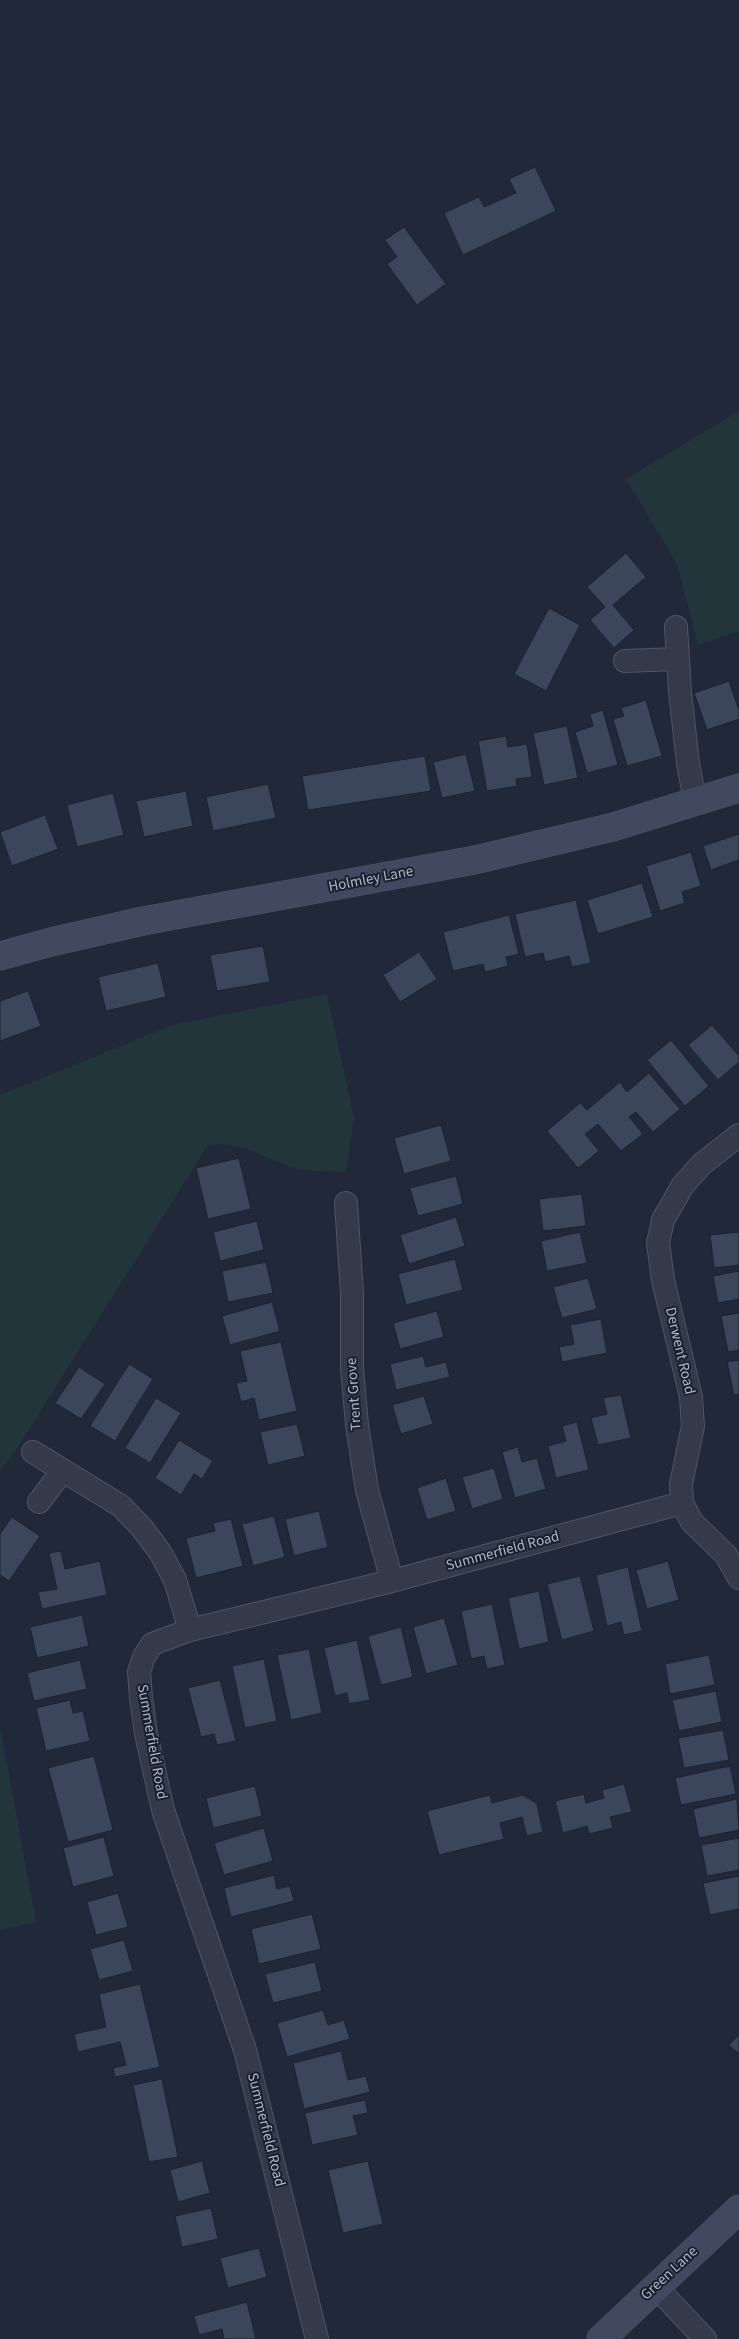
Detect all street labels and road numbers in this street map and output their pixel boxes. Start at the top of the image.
street label: Holmley Lane [327,863,415,897]
street label: Derwent Road [660,1306,698,1396]
street label: Trent Grove [343,1357,367,1431]
street label: Summerfield Road [444,1528,562,1576]
street label: Summerfield Road [132,1683,170,1801]
street label: Summerfield Road [242,2071,288,2189]
street label: Green Lane [638,2243,702,2305]

